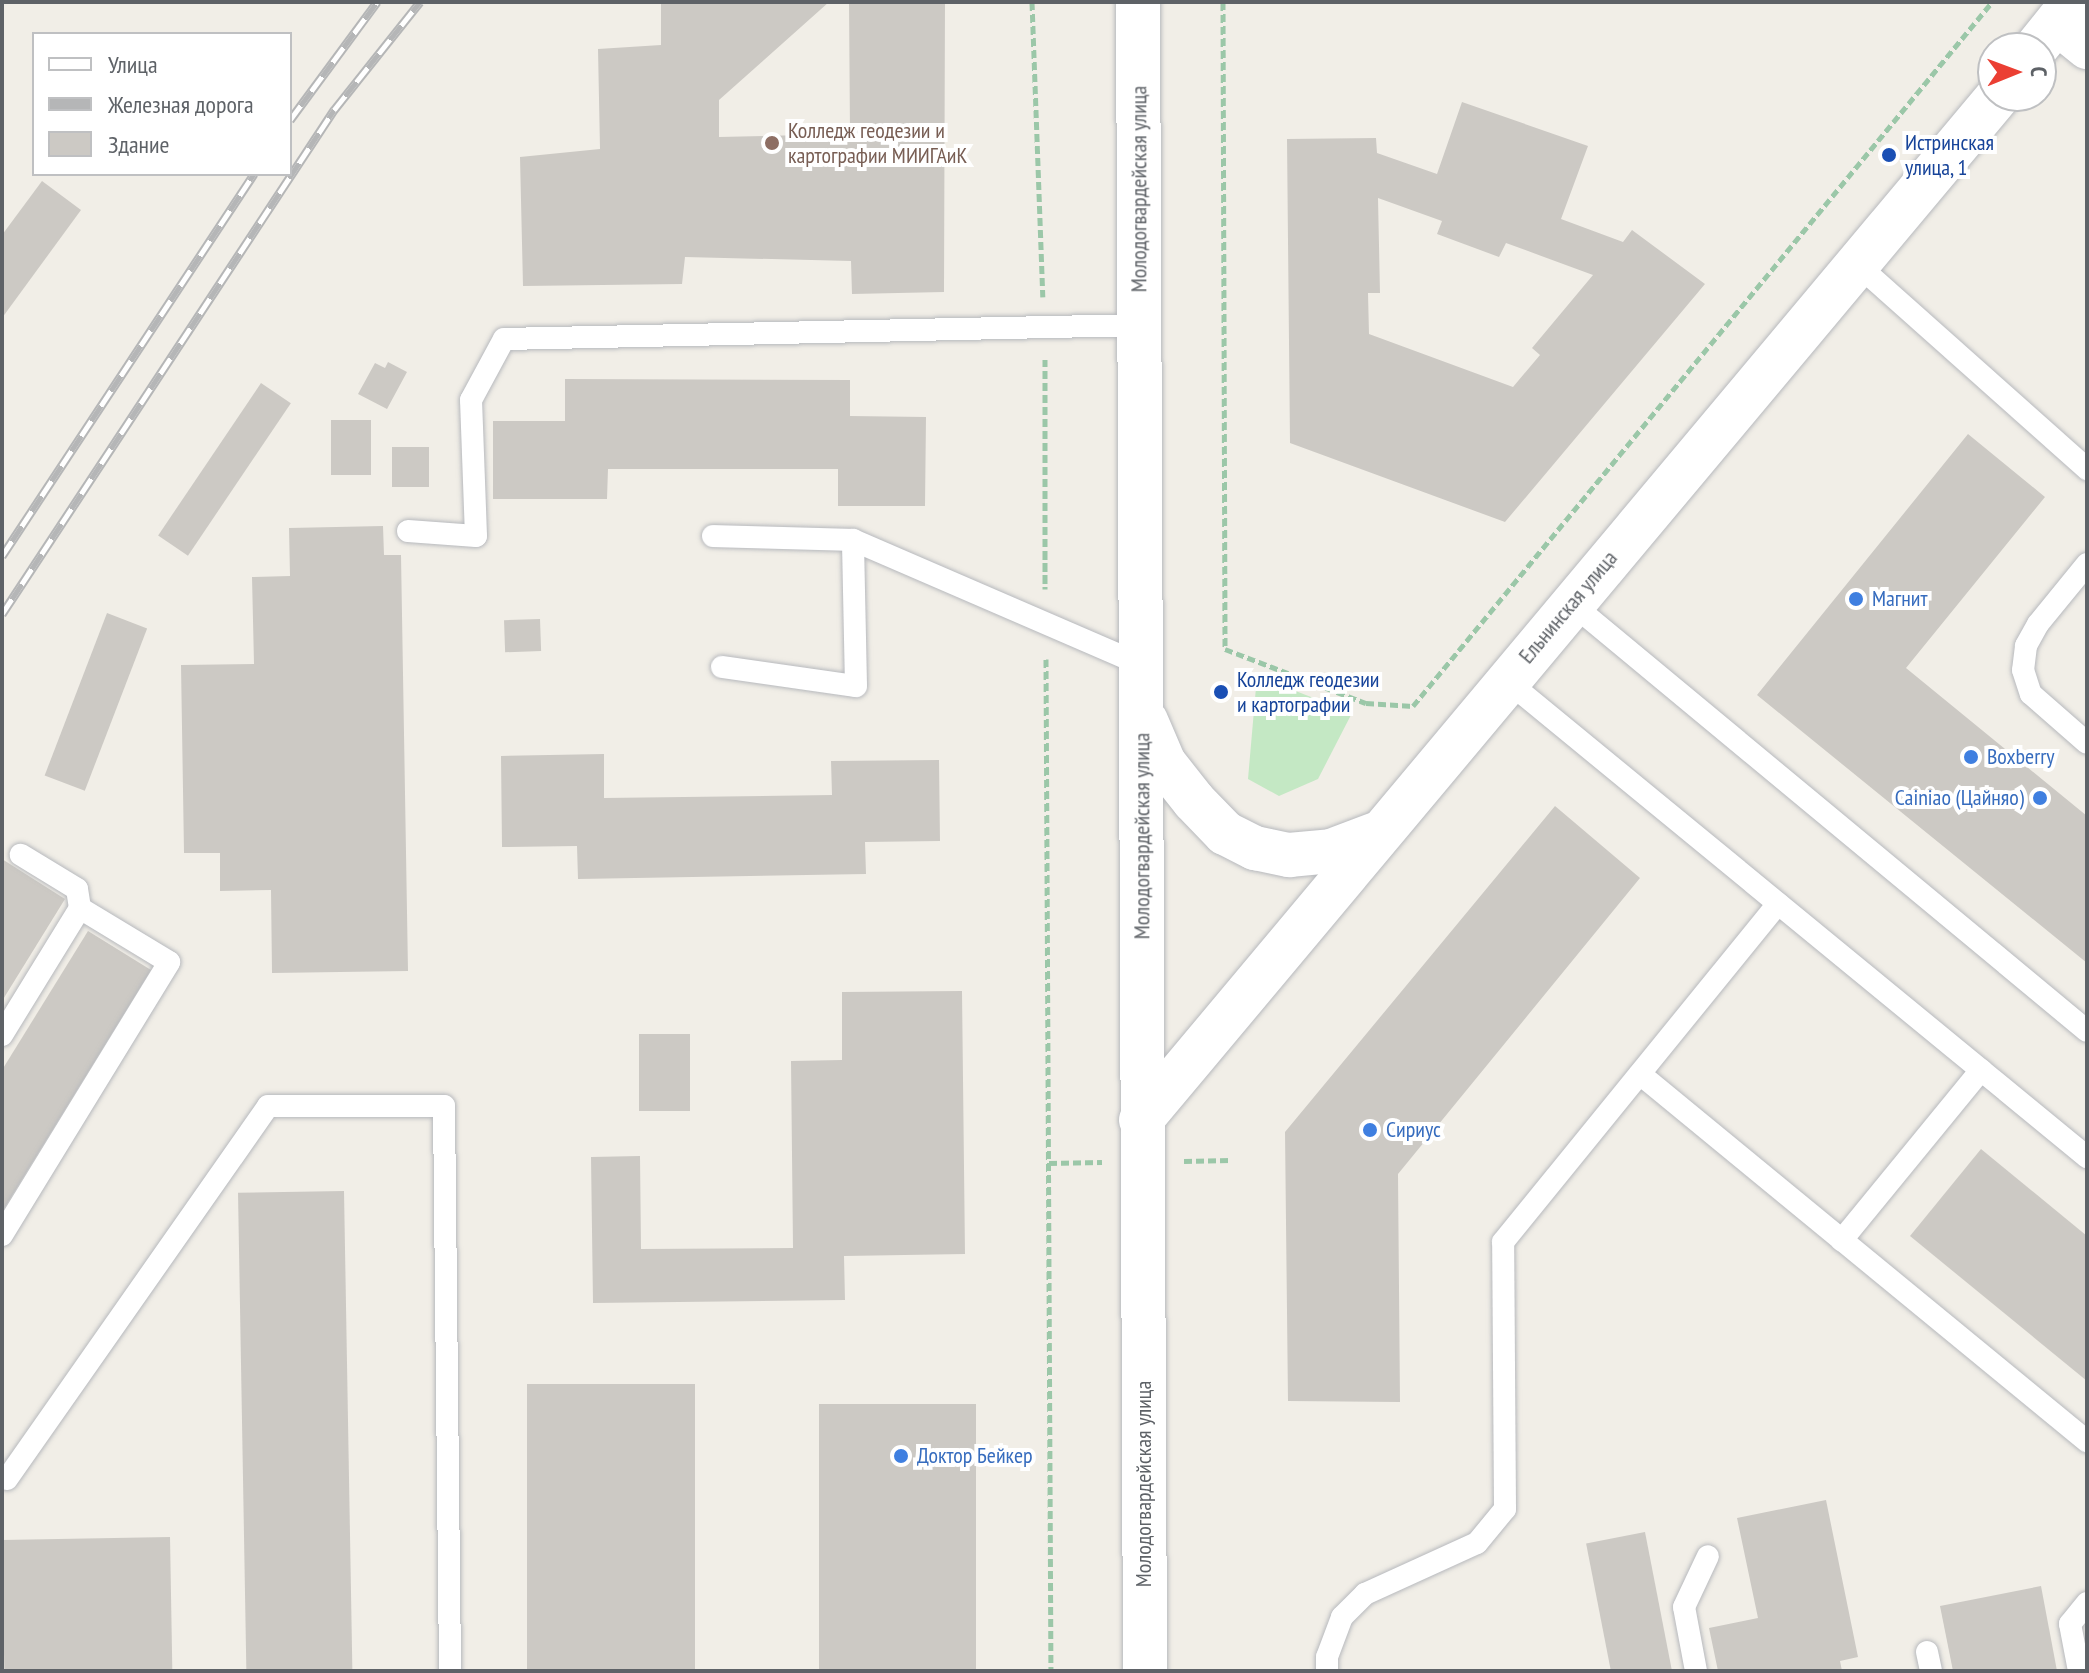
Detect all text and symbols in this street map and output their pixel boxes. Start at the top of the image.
legend [32,32,292,176]
north arrow [1977,32,2057,112]
text: Улица [108,49,158,80]
text: С [2025,66,2053,77]
street label: Молодогвардейская улица [1126,86,1152,292]
text: Железная дорога [108,89,254,120]
place label: Колледж геодезии и картографии МИИГАиК [788,117,967,168]
text: Здание [108,129,169,160]
place label: Истринская улица, 1 [1905,129,1994,180]
marker: Колледж геодезии и картографии МИИГАиК [763,134,781,152]
marker: Истринская улица, 1 [1880,146,1898,164]
street label: Ельнинская улица [1513,545,1623,669]
place label: Магнит [1872,586,1928,612]
marker: Магнит [1847,590,1865,608]
place label: Колледж геодезии и картографии [1237,666,1380,718]
marker: Колледж геодезии и картографии [1212,683,1230,701]
street label: Молодогвардейская улица [1129,733,1155,939]
place label: Boxberry [1987,744,2054,770]
marker: Boxberry [1962,748,1980,766]
place label: Cainiao (Цайняо) [1895,785,2024,811]
marker: Cainiao (Цайняо) [2031,789,2049,807]
place label: Сириус [1386,1117,1441,1143]
marker: Сириус [1361,1121,1379,1139]
street label: Молодогвардейская улица [1131,1381,1157,1587]
place label: Доктор Бейкер [917,1443,1033,1469]
marker: Доктор Бейкер [892,1447,910,1465]

